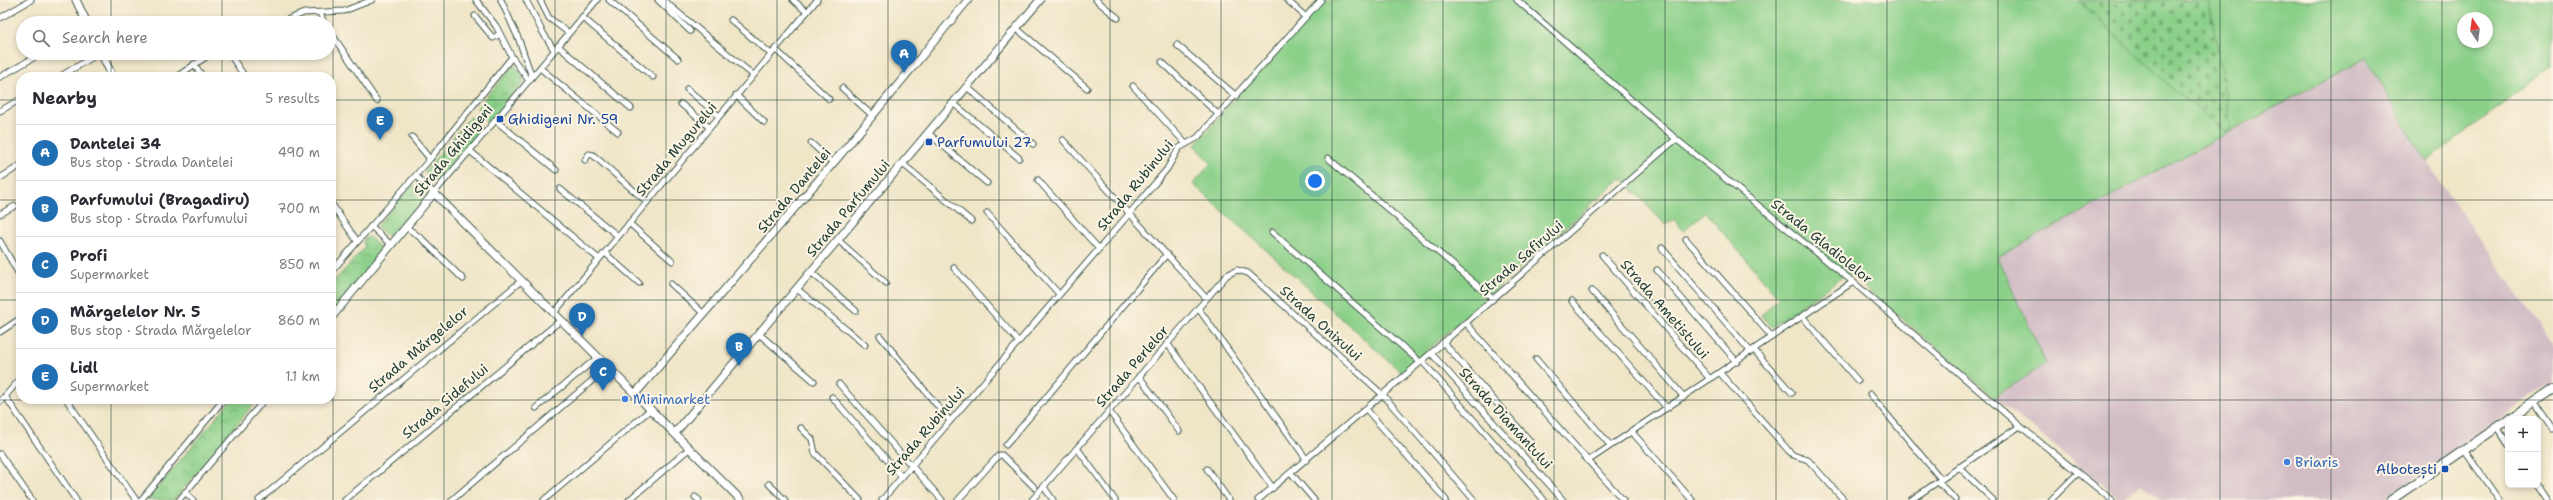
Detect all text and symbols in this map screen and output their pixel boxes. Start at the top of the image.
north arrow [2457,12,2493,48]
search box [16,16,336,60]
icon: search [30,27,52,49]
text: Search here [62,28,148,48]
pin: A [891,40,917,73]
text: Nearby [32,87,97,109]
text: 5 results [265,90,320,107]
street label: Strada Mugurelui [631,98,721,200]
street label: Strada Ghidigeni [409,100,497,200]
pin: E [367,107,393,140]
place label: Ghidigeni Nr. 59 [508,110,618,128]
marker: Ghidigeni Nr. 59 [495,114,505,124]
place label: Parfumului 27 [937,133,1032,151]
text: Dantelei 34 [70,134,161,154]
street label: Strada Rubinului [1093,136,1177,234]
marker: Parfumului 27 [924,137,934,147]
text: A [40,144,50,161]
text: 490 m [278,144,320,161]
street label: Strada Dantelei [753,144,835,236]
text: Bus stop · Strada Dantelei [70,154,233,171]
street label: Strada Parfumului [802,156,894,260]
your location [1305,171,1325,191]
text: Parfumului (Bragadiru) [70,190,250,210]
street label: Strada Gladiolelor [1768,195,1877,288]
text: B [41,200,49,217]
text: 700 m [277,200,320,217]
text: Bus stop · Strada Parfumului [70,210,248,227]
street label: Strada Safirului [1475,216,1567,300]
text: Profi [70,246,108,266]
street label: Strada Ametistului [1617,255,1713,363]
text: C [41,256,49,273]
text: 850 m [279,256,320,273]
text: Supermarket [70,266,149,283]
street label: Strada Onixului [1276,281,1366,365]
text: Mărgelelor Nr. 5 [70,302,200,322]
street label: Strada Mărgelelor [364,302,472,396]
pin: D [569,303,595,336]
text: D [40,312,50,329]
text: 860 m [278,312,320,329]
street label: Strada Perlelor [1092,321,1173,411]
text: Bus stop · Strada Mărgelelor [70,322,251,339]
pin: B [726,333,752,366]
text: Lidl [70,358,98,378]
pin: C [590,358,616,391]
street label: Strada Sidefului [398,360,492,442]
street label: Strada Diamantului [1455,363,1557,473]
text: E [41,368,49,385]
text: 1.1 km [285,368,320,385]
text: Supermarket [70,378,149,395]
street label: Strada Rubinului [881,383,969,479]
place label: Minimarket [633,390,710,408]
marker: Minimarket [620,394,630,404]
map controls [2505,416,2541,488]
button: + [2505,416,2541,452]
button: − [2505,452,2541,488]
place label: Briaris [2295,453,2338,471]
marker: Briaris [2282,457,2292,467]
place label: Albotești [2376,460,2437,479]
marker: Albotești [2440,464,2450,474]

